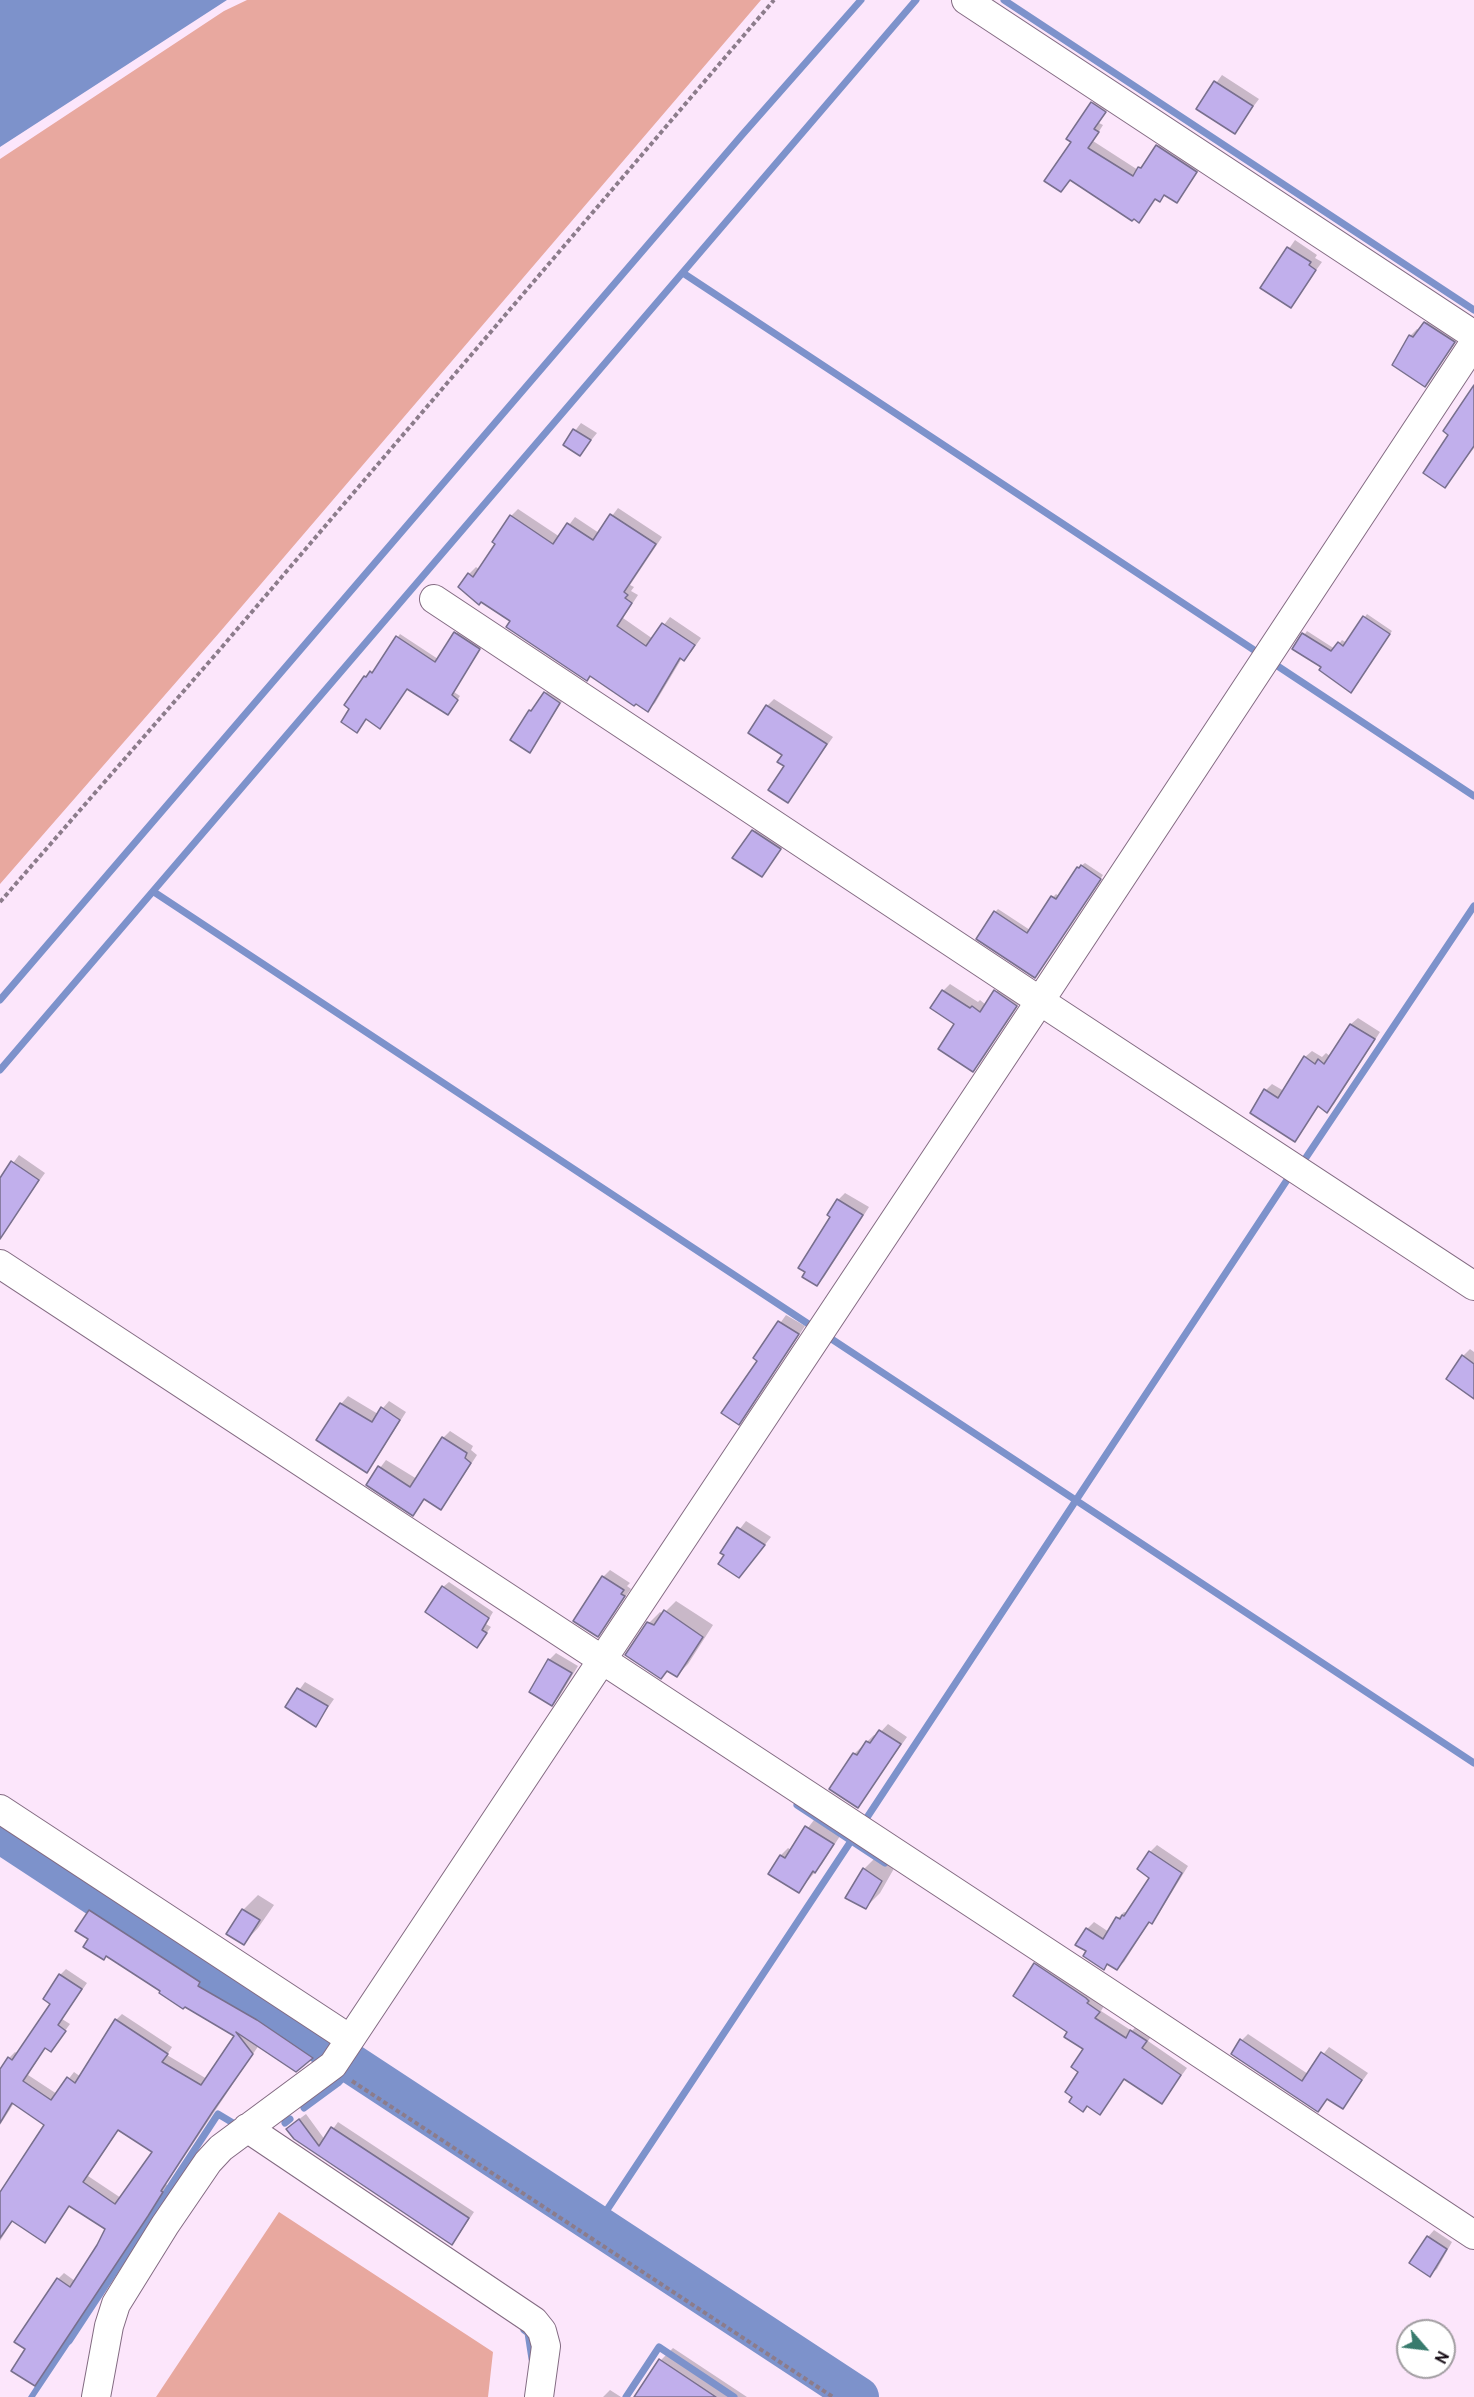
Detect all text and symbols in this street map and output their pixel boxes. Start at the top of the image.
north arrow [1396,2319,1456,2379]
text: N [1429,2347,1452,2366]

